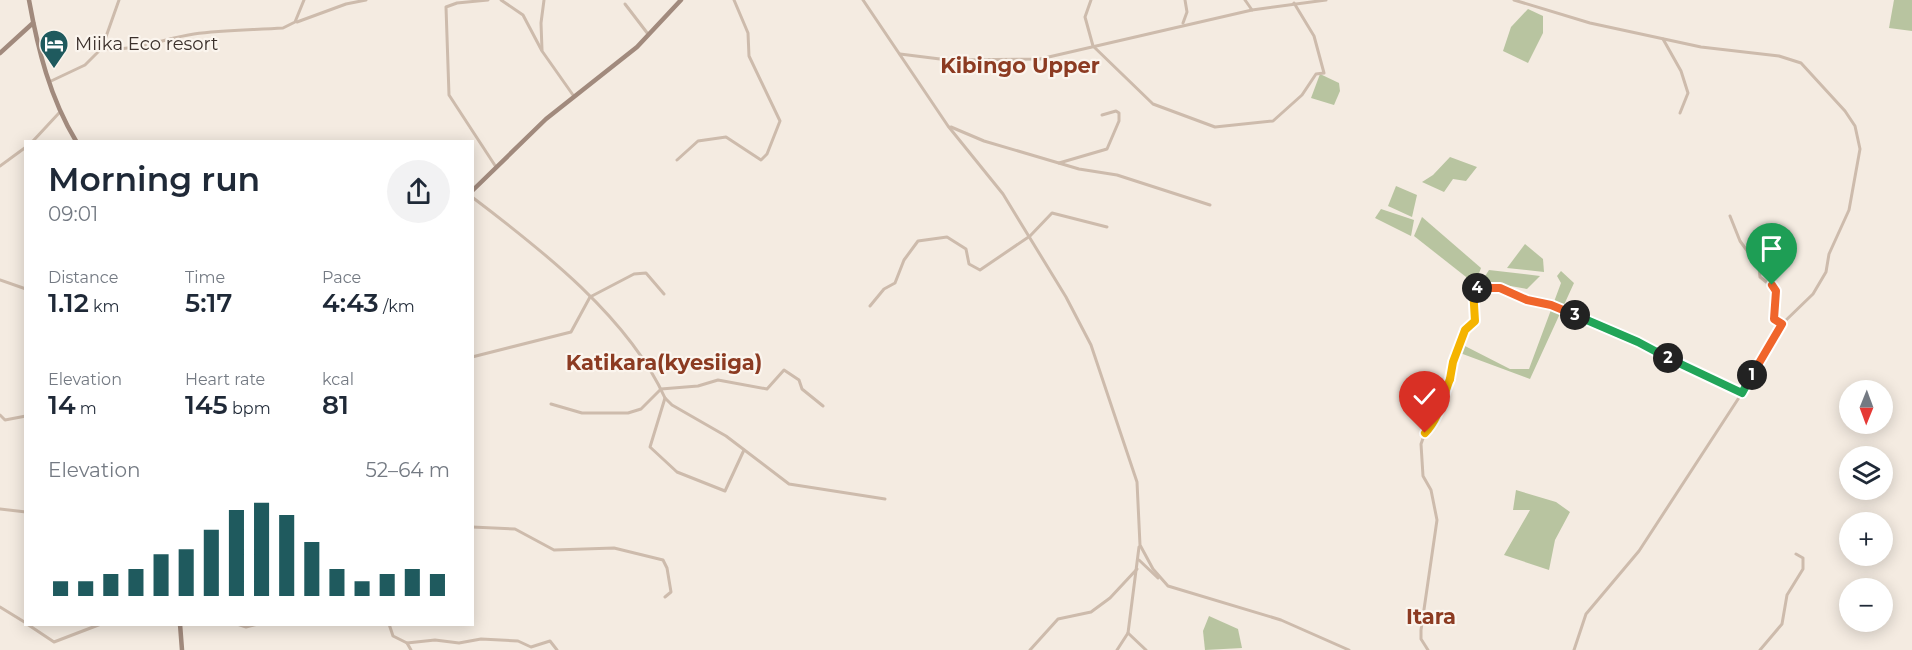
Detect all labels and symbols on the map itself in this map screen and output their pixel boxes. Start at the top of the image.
hotel icon: Miika Eco resort [38,28,70,70]
place label: Miika Eco resort [75,33,218,55]
district label: Kibingo Upper [940,53,1100,78]
pin [1746,223,1797,285]
pin: 4 [1462,273,1492,303]
pin: 3 [1560,300,1590,330]
pin: 2 [1653,343,1683,373]
district label: Katikara(kyesiiga) [566,350,762,375]
pin: 1 [1737,360,1767,390]
pin [1399,371,1450,433]
north arrow [1839,380,1893,434]
district label: Itara [1406,604,1456,629]

